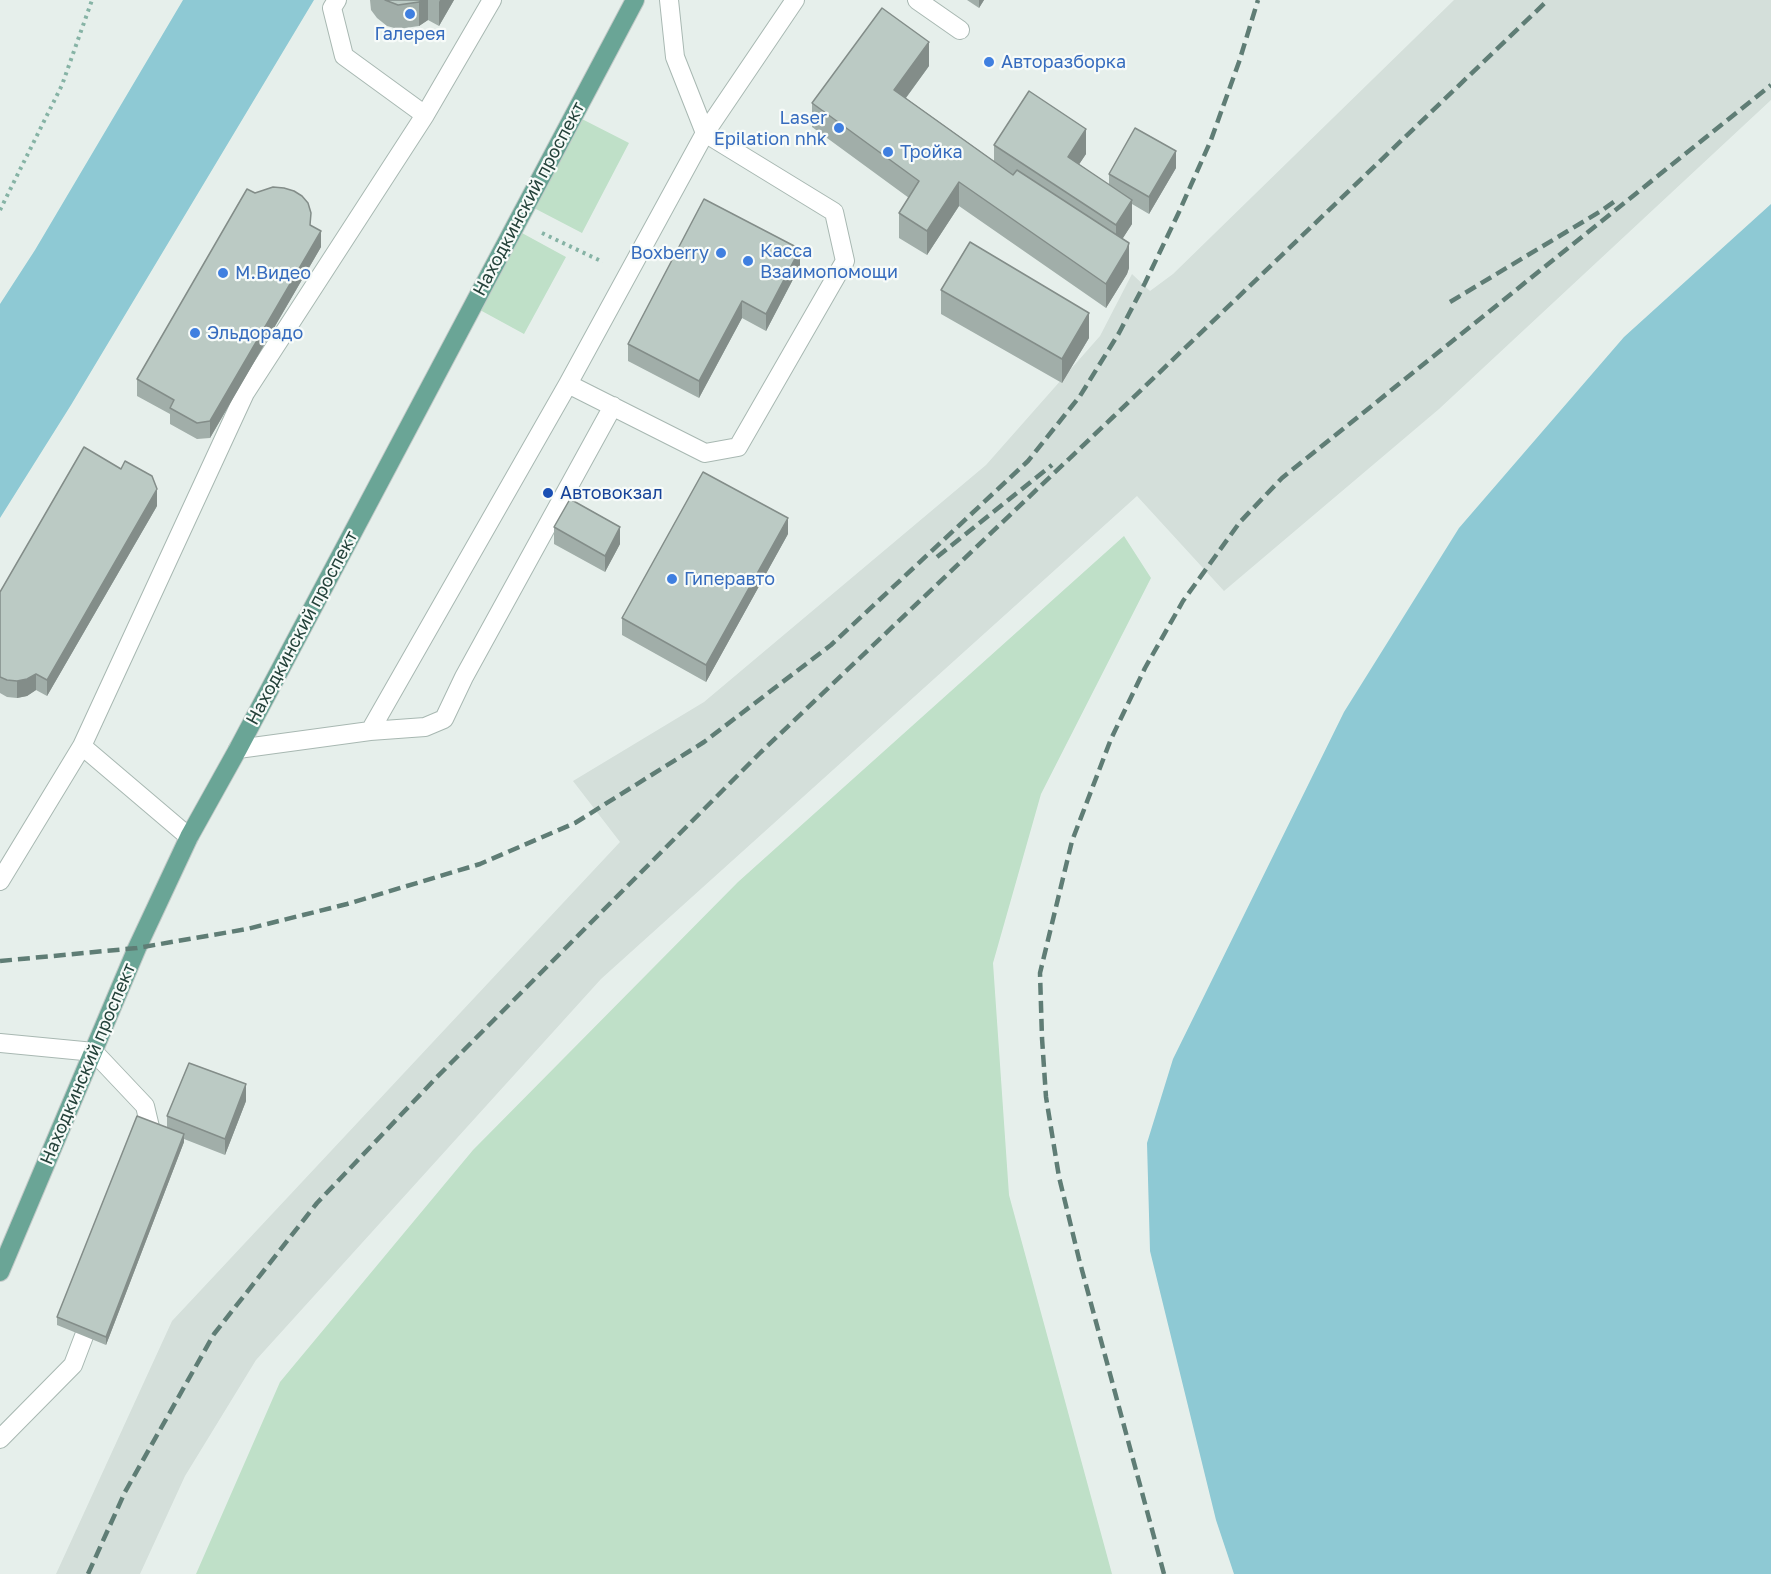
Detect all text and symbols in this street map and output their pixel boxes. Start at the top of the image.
marker: Галерея [403,7,417,21]
place label: Галерея [374,23,446,45]
place label: Авторазборка [1001,51,1126,73]
marker: Авторазборка [982,55,996,69]
street label: Находкинский проспект [469,98,589,300]
place label: Laser Epilation nhk [714,107,827,150]
marker: Laser Epilation nhk [832,121,846,135]
place label: Тройка [900,141,963,163]
marker: Тройка [881,145,895,159]
place label: Касса Взаимопомощи [760,240,898,282]
place label: Boxberry [630,242,709,264]
marker: Boxberry [714,246,728,260]
marker: Касса Взаимопомощи [741,254,755,268]
place label: М.Видео [235,262,311,284]
marker: М.Видео [216,266,230,280]
place label: Эльдорадо [207,322,303,344]
marker: Эльдорадо [188,326,202,340]
place label: Автовокзал [560,482,663,504]
marker: Автовокзал [541,486,555,500]
street label: Находкинский проспект [242,527,362,729]
place label: Гиперавто [684,568,775,590]
marker: Гиперавто [665,572,679,586]
street label: Находкинский проспект [36,960,140,1168]

